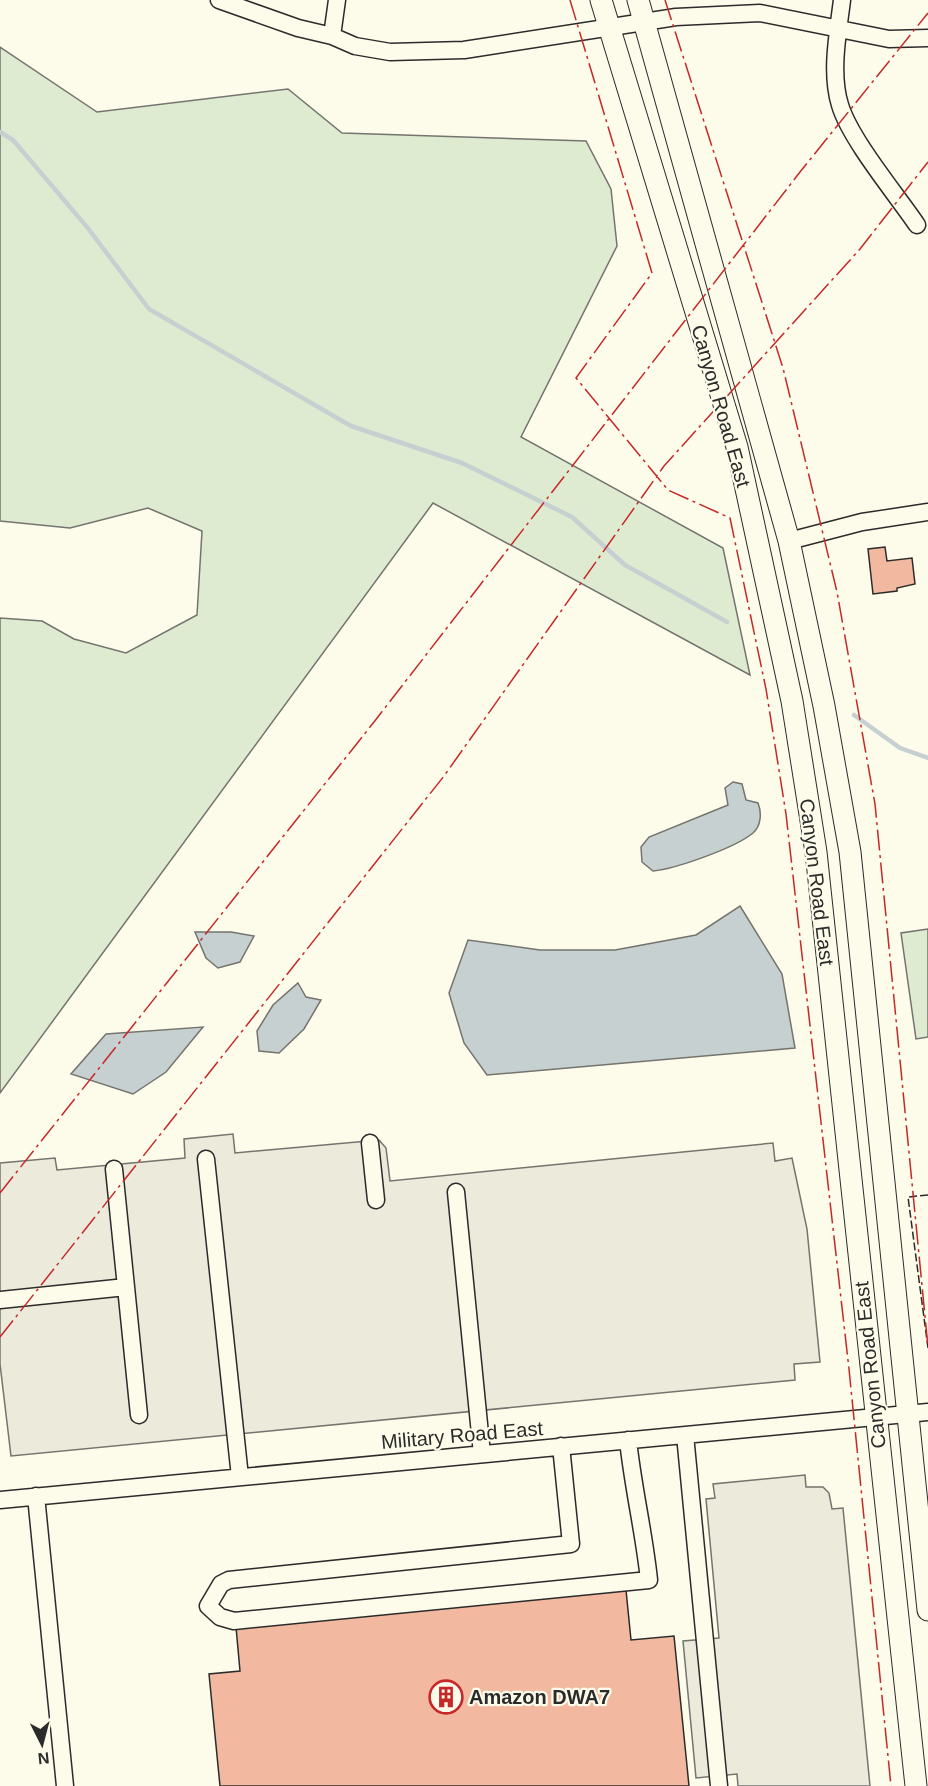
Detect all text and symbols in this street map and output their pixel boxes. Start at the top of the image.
street label: Canyon Road East [687,322,755,490]
street label: Canyon Road East [796,797,838,967]
street label: Canyon Road East [850,1280,890,1450]
street label: Military Road East [380,1417,544,1453]
building icon: Amazon DWA7 [428,1679,464,1715]
place label: Amazon DWA7 [469,1686,610,1708]
north arrow [12,1714,72,1774]
text: N [37,1749,50,1767]

